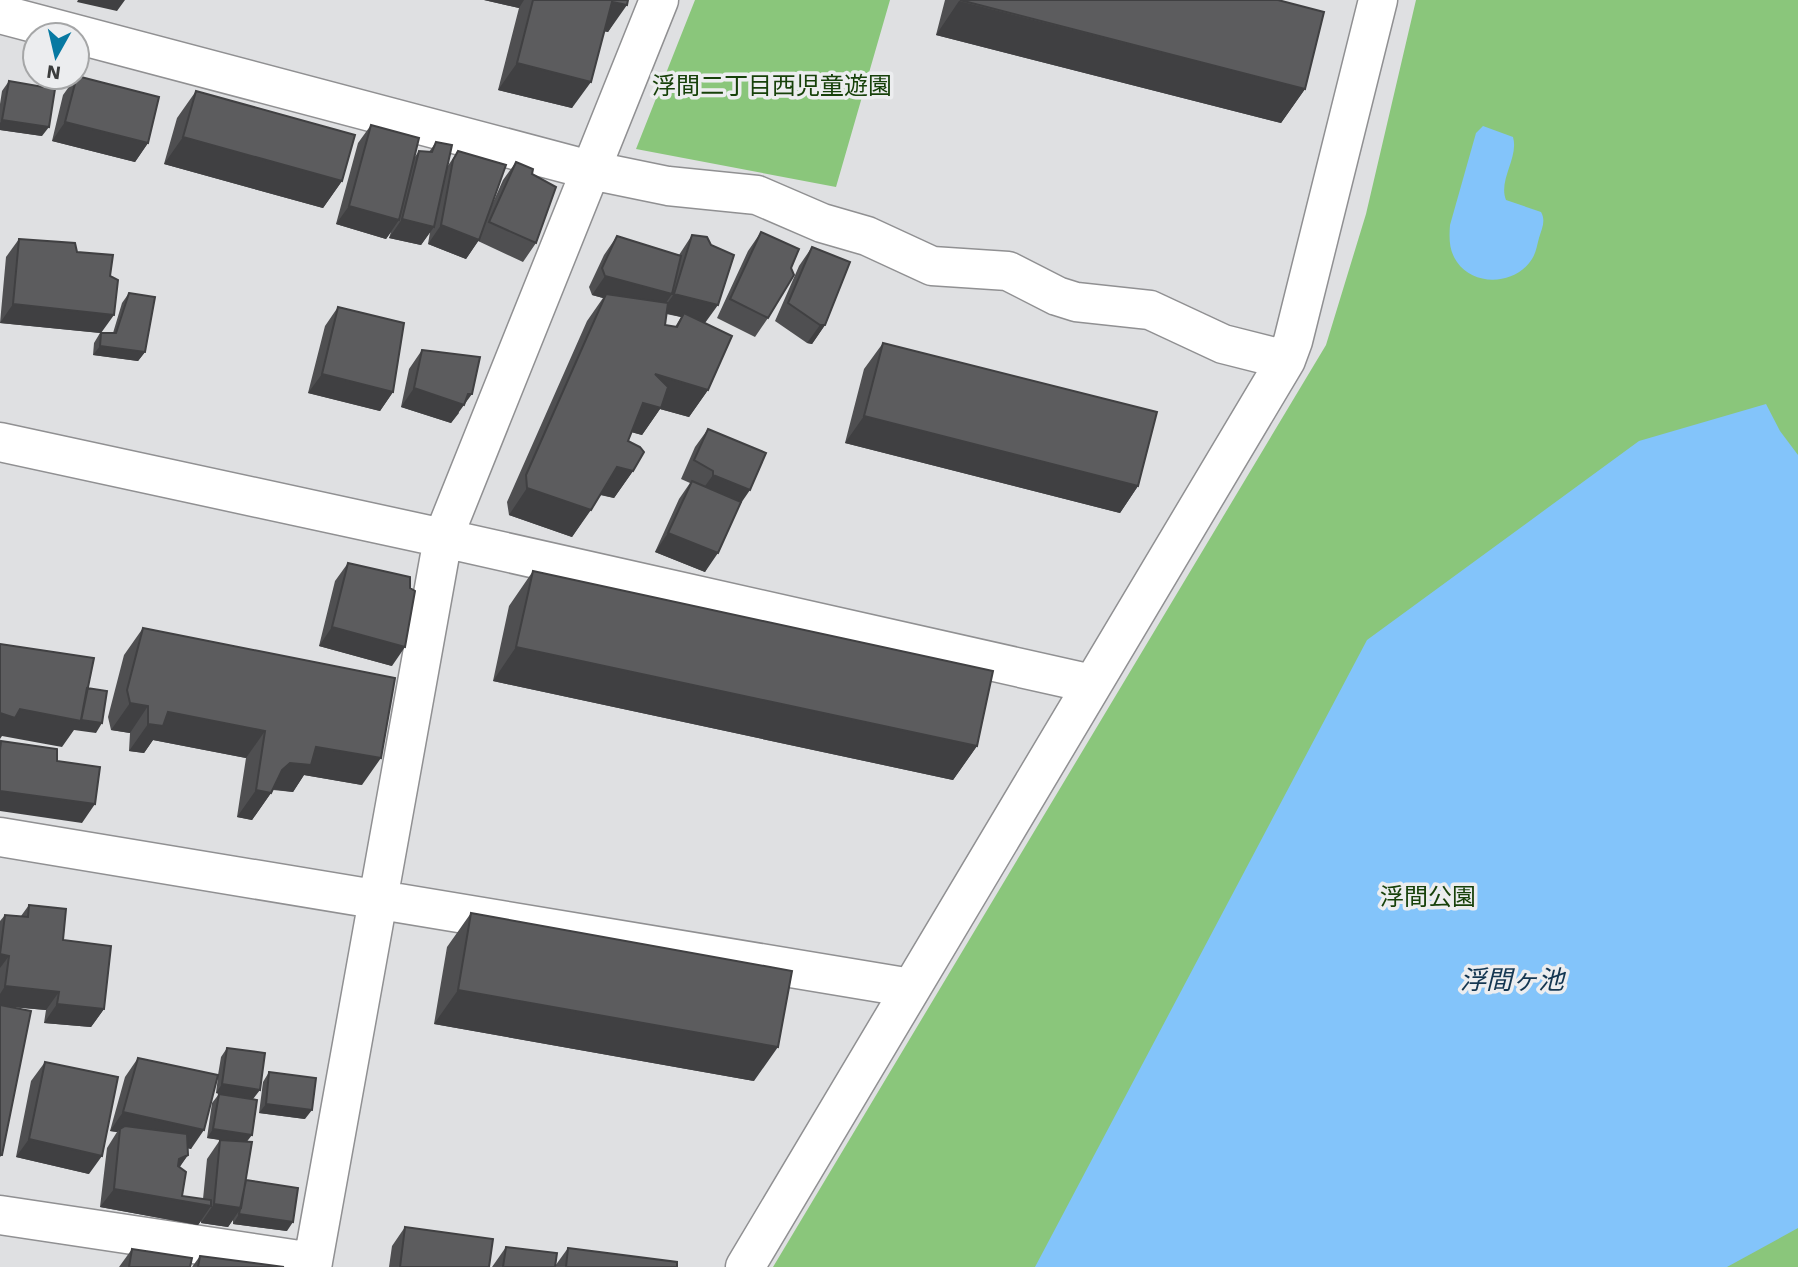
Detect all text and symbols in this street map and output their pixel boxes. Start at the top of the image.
north arrow [21,21,91,91]
text: N [45,60,62,85]
park label: 浮間二丁目西児童遊園 [652,72,892,100]
park label: 浮間公園 [1380,883,1476,911]
water label: 浮間ヶ池 [1460,965,1567,995]

